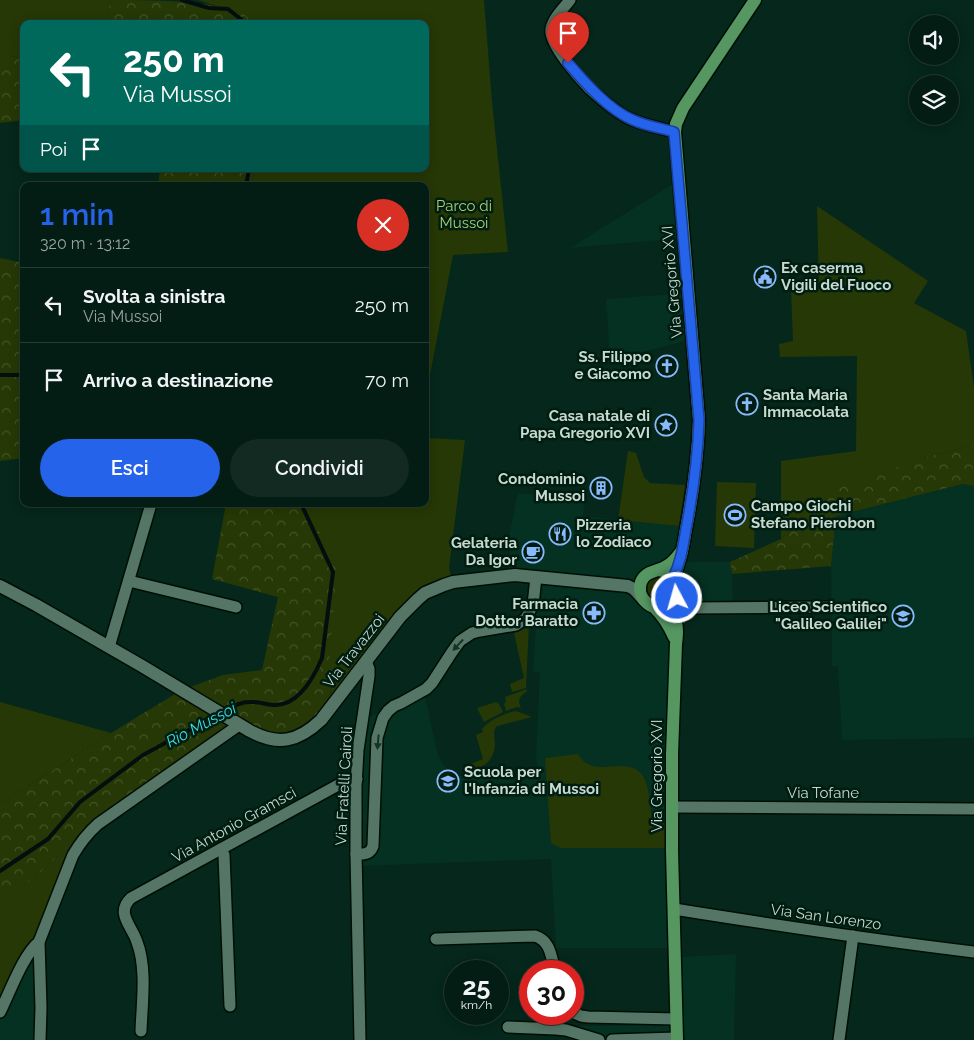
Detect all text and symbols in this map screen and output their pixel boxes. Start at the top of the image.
pin [547,12,589,63]
map controls [909,15,959,125]
button: sound [909,15,959,65]
icon: arrive [554,19,582,47]
text: 250 m [123,39,225,80]
icon: left [40,40,105,105]
button: layers [909,75,959,125]
text: Via Mussoi [123,81,232,107]
icon: arrive [77,135,105,163]
text: Poi [40,138,67,160]
text: 1 min [40,197,115,232]
park label: Parco di Mussoi [436,197,492,232]
button: close [357,199,409,251]
street label: Via Gregorio XVI [658,225,686,339]
text: 320 m · 13:12 [40,234,130,253]
place label: Ex caserma Vigili del Fuoco [781,259,891,294]
public building icon: Ex caserma Vigili del Fuoco [753,265,777,289]
text: Svolta a sinistra [83,285,225,307]
icon: left [40,291,68,319]
text: 250 m [355,294,409,316]
text: Via Mussoi [83,307,162,326]
place label: Ss. Filippo e Giacomo [575,348,651,383]
church icon: Ss. Filippo e Giacomo [655,354,679,378]
icon: arrive [40,366,68,394]
text: Arrivo a destinazione [83,369,273,391]
text: 70 m [365,369,409,391]
place label: Santa Maria Immacolata [763,386,849,421]
church icon: Santa Maria Immacolata [735,392,759,416]
place label: Casa natale di Papa Gregorio XVI [520,407,650,442]
place icon: Casa natale di Papa Gregorio XVI [654,413,678,437]
button: Esci [40,439,220,497]
button: Condividi [230,439,409,497]
place label: Condominio Mussoi [498,470,585,505]
building icon: Condominio Mussoi [589,476,613,500]
place label: Campo Giochi Stefano Pierobon [751,497,875,532]
sports icon: Campo Giochi Stefano Pierobon [723,503,747,527]
place label: Pizzeria lo Zodiaco [576,516,651,551]
restaurant icon: Pizzeria lo Zodiaco [548,522,572,546]
place label: Gelateria Da Igor [451,534,517,569]
cafe icon: Gelateria Da Igor [521,540,545,564]
position arrow [650,571,702,623]
place label: Farmacia Dottor Baratto [475,595,578,630]
place label: Liceo Scientifico "Galileo Galilei" [769,598,887,633]
pharmacy icon: Farmacia Dottor Baratto [582,601,606,625]
school or university icon: Liceo Scientifico "Galileo Galilei" [891,604,915,628]
street label: Via Travazzoi [320,610,388,692]
one-way arrow [452,639,464,651]
water label: Rio Mussoi [163,698,240,751]
street label: Via Gregorio XVI [648,720,666,832]
street label: Via Fratelli Cairoli [332,726,356,846]
one-way arrow [373,734,381,750]
place label: Scuola per l'Infanzia di Mussoi [464,763,599,798]
school or university icon: Scuola per l'Infanzia di Mussoi [436,769,460,793]
street label: Via Antonio Gramsci [169,783,299,867]
street label: Via Tofane [787,784,859,802]
street label: Via San Lorenzo [770,900,883,934]
speed limit sign: 30 [519,960,584,1025]
text: 25 [463,971,490,1001]
text: km/h [461,998,492,1012]

